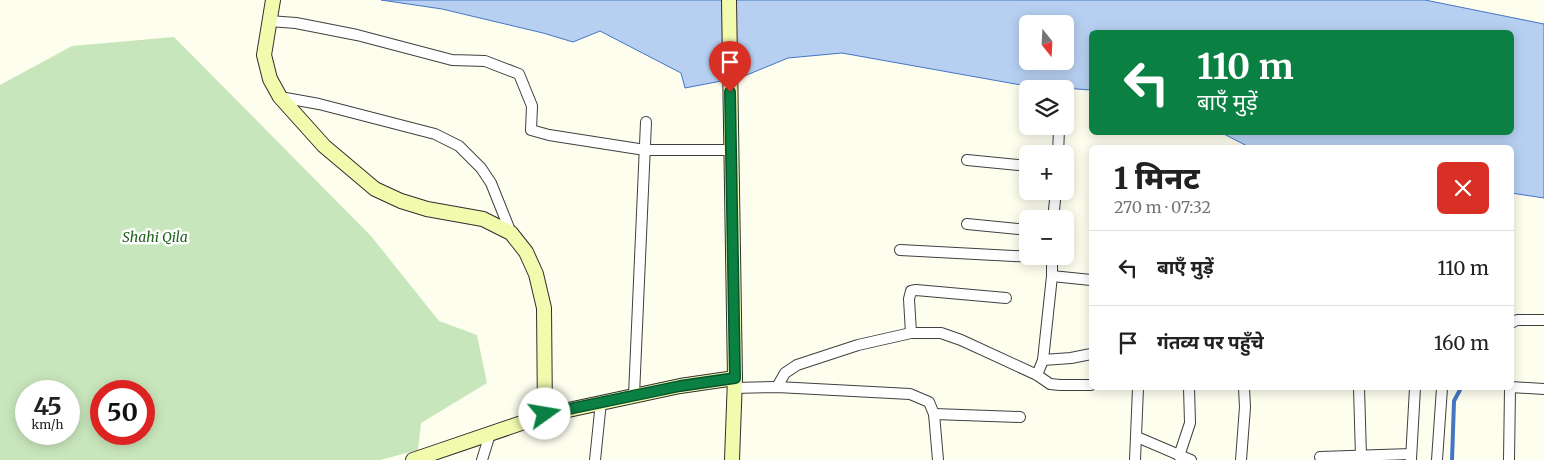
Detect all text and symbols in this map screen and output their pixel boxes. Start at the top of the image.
north arrow [1019,15,1074,70]
map controls [1019,15,1074,265]
pin [709,41,751,92]
text: 110 m [1197,45,1294,89]
icon: arrive [716,48,744,76]
icon: left [1114,50,1179,115]
button: layers [1019,80,1074,135]
text: बाएँ मुड़ें [1197,88,1258,116]
button: + [1019,145,1074,200]
text: 1 मिनट [1114,159,1200,197]
button: close [1437,162,1489,214]
text: 270 m · 07:32 [1114,197,1211,217]
button: − [1019,210,1074,265]
park label: Shahi Qila [122,228,188,246]
icon: left [1114,254,1142,282]
text: बाएँ मुड़ें [1157,255,1214,279]
text: 110 m [1438,256,1489,280]
icon: arrive [1114,329,1142,357]
text: गंतव्य पर पहुँचे [1157,330,1264,354]
text: 160 m [1434,331,1489,355]
speed limit sign: 50 [90,380,155,445]
position arrow [518,387,570,439]
text: 45 [33,390,62,422]
text: km/h [32,417,63,432]

